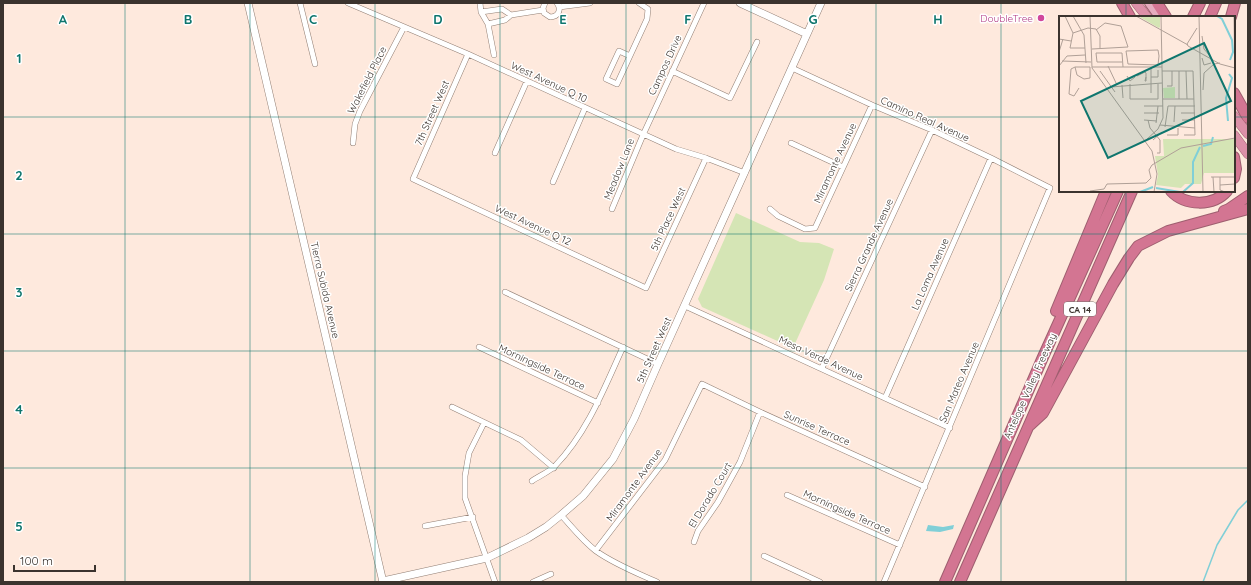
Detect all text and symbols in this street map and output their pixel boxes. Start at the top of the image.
text: A [59,11,68,27]
text: B [184,11,192,27]
text: C [309,11,317,27]
text: D [433,11,443,27]
text: E [559,11,567,27]
text: F [684,11,692,27]
text: G [808,11,818,27]
text: H [933,11,943,27]
place label: DoubleTree [980,12,1033,25]
marker: DoubleTree [1036,13,1046,23]
inset map [1059,16,1235,192]
street label: Campos Drive [645,32,685,97]
street label: Wakefield Place [344,44,390,116]
text: 1 [16,50,22,66]
street label: West Avenue Q 10 [509,59,589,105]
street label: 7th Street West [412,78,452,148]
street label: Camino Real Avenue [878,94,972,145]
street label: Miramonte Avenue [811,120,859,205]
street label: Meadow Lane [601,136,637,202]
text: 2 [15,167,23,183]
street label: 5th Place West [648,185,689,253]
street label: Sierra Grande Avenue [842,196,896,293]
street label: West Avenue Q 12 [493,202,574,249]
street label: La Loma Avenue [908,236,952,312]
street label: Tierra Subida Avenue [308,240,343,340]
text: 3 [16,284,23,300]
road number: CA 14 [1064,302,1096,316]
street label: 5th Street West [634,315,675,385]
street label: Antelope Valley Freeway [1001,331,1059,441]
street label: Mesa Verde Avenue [777,333,866,383]
street label: San Mateo Avenue [936,339,982,424]
street label: Morningside Terrace [497,341,588,393]
text: 4 [15,401,23,417]
street label: Sunrise Terrace [782,408,852,449]
street label: Miramonte Avenue [603,446,665,524]
street label: El Dorado Court [685,459,735,530]
street label: Morningside Terrace [801,487,893,537]
text: 5 [15,518,23,534]
scale bar [14,547,95,573]
text: 100 m [20,553,53,568]

